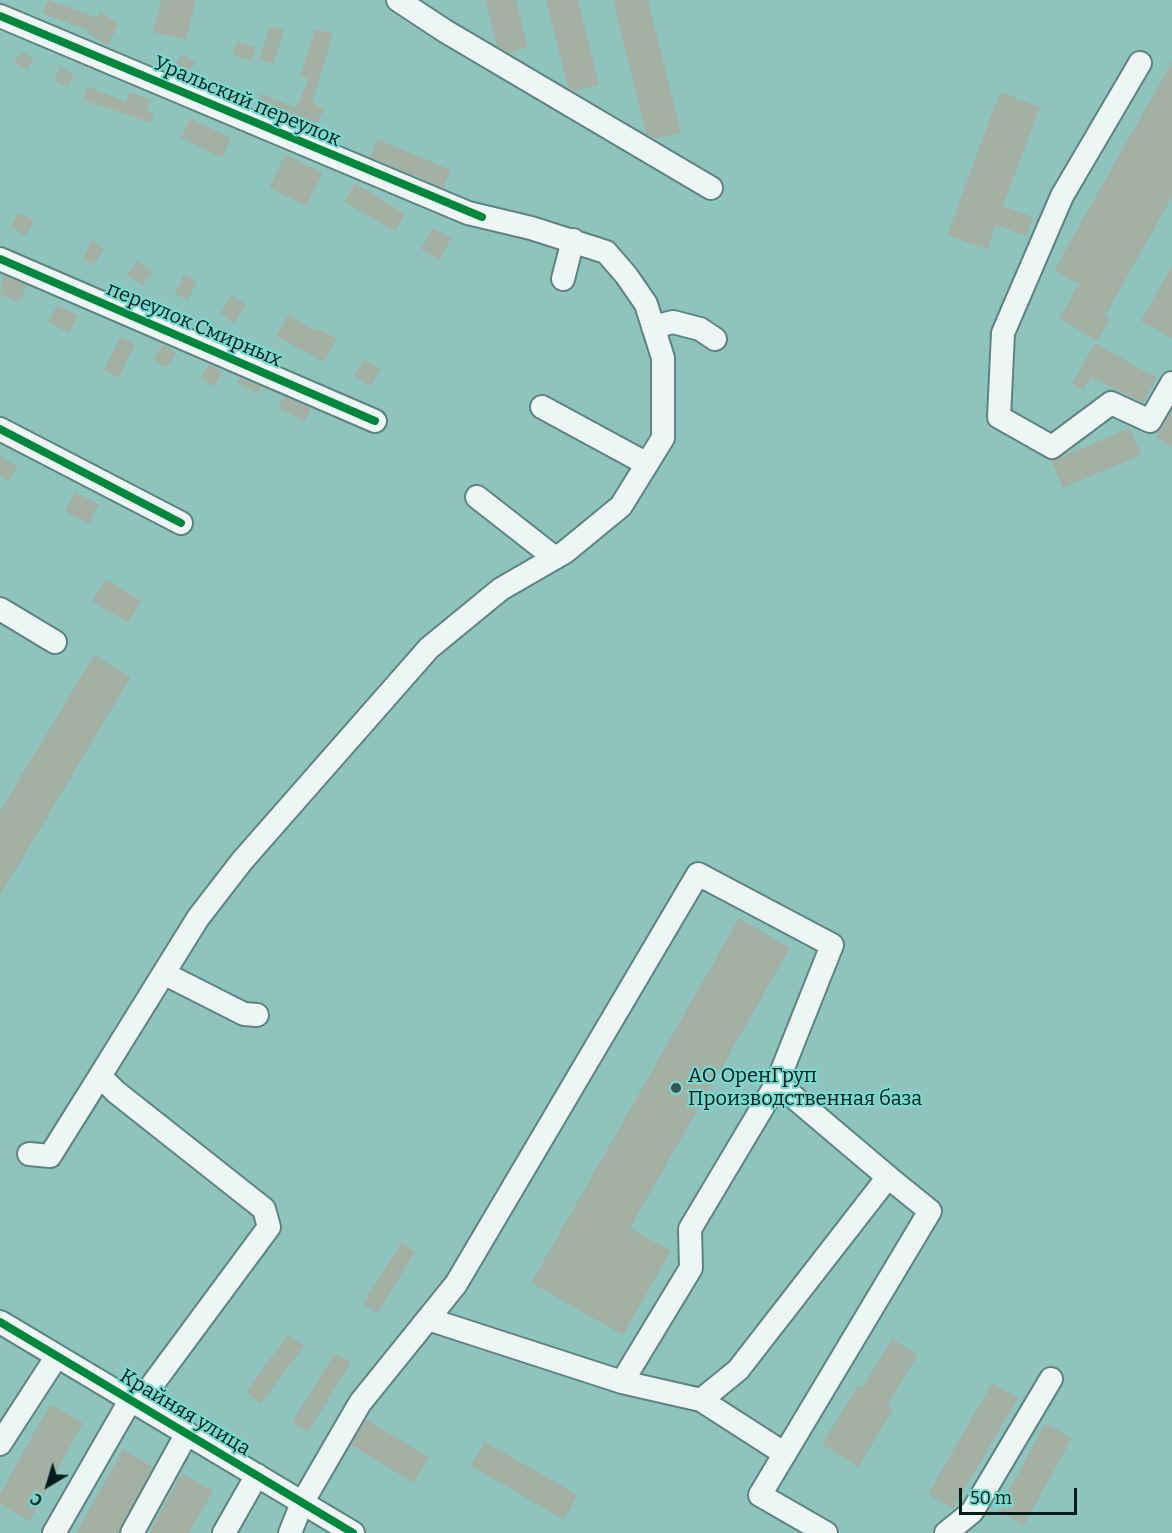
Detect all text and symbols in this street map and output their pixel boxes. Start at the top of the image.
street label: Уральский переулок [150,52,344,152]
street label: переулок Смирных [103,277,285,373]
place label: АО ОренГруп Производственная база [688,1064,922,1111]
marker: АО ОренГруп Производственная база [669,1081,683,1095]
street label: Крайняя улица [115,1365,255,1461]
north arrow [18,1455,78,1515]
scale bar [962,1476,1080,1514]
text: 50 m [970,1487,1012,1509]
text: С [27,1489,46,1510]

